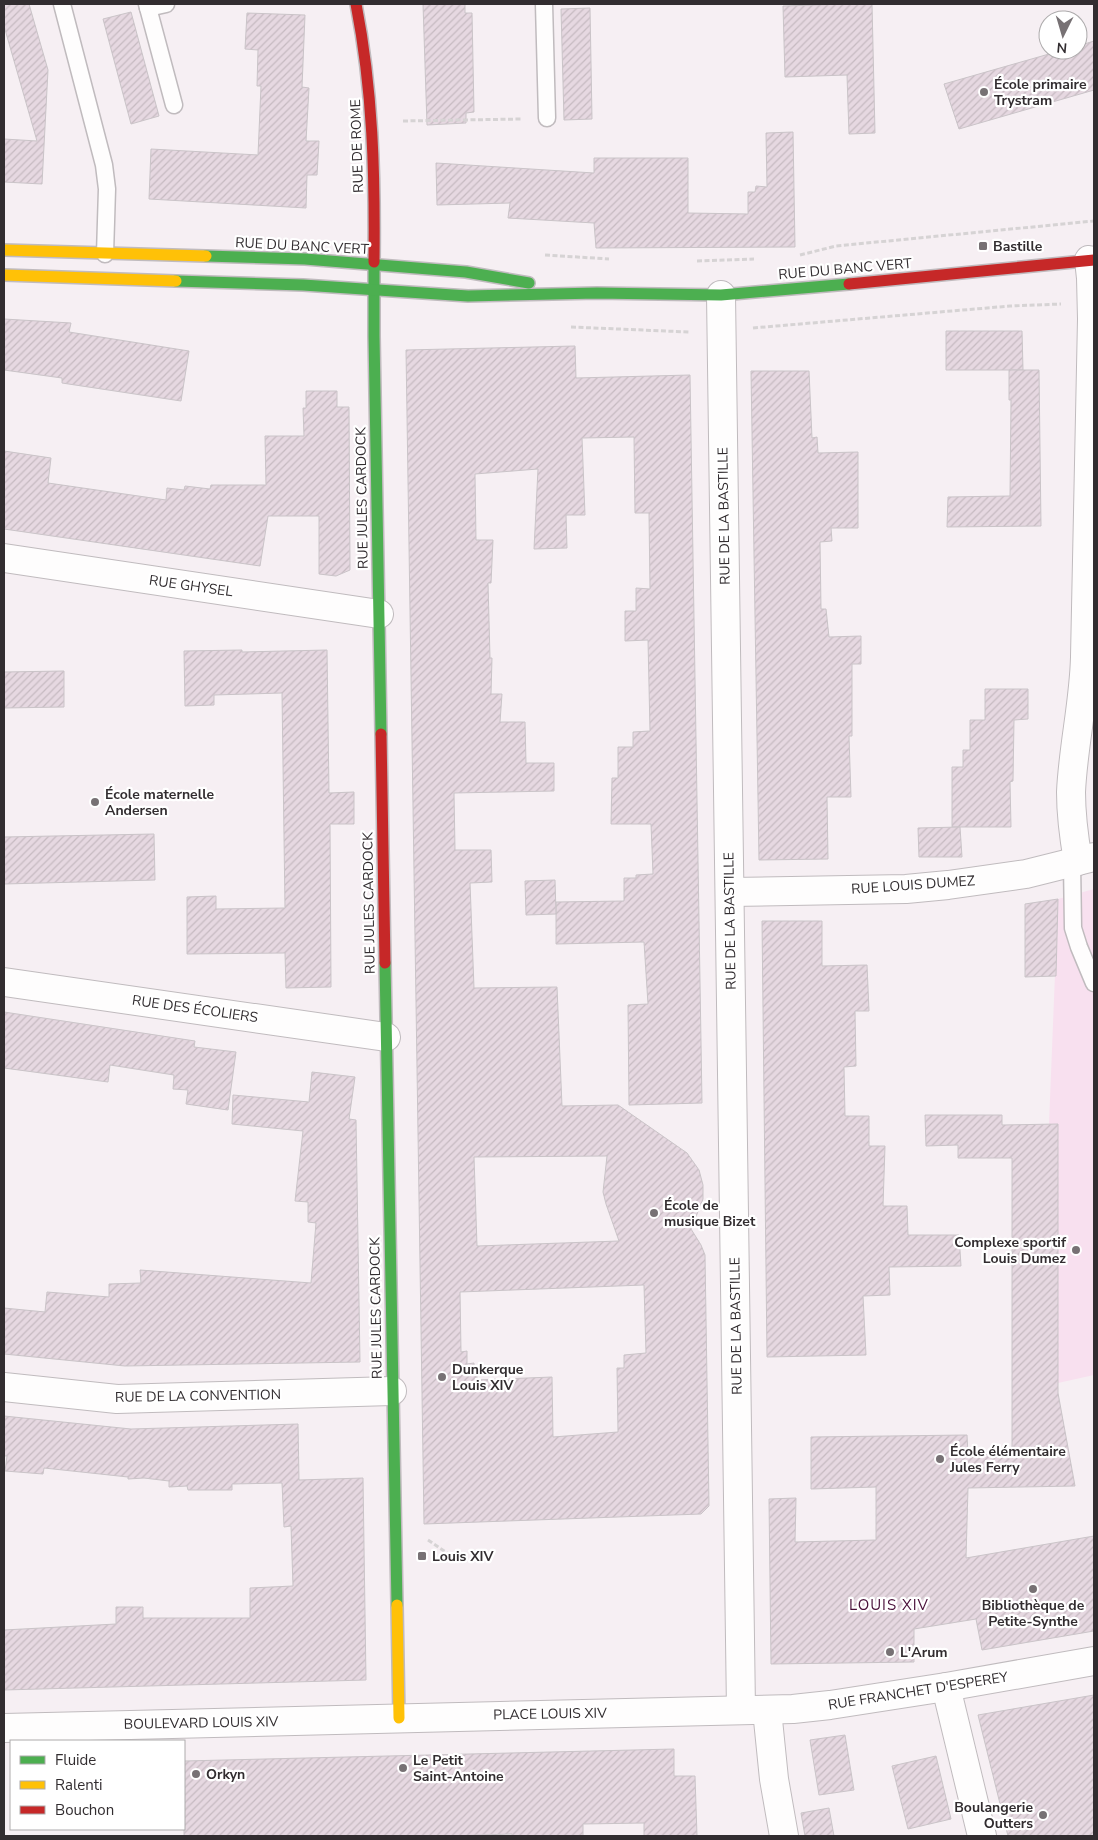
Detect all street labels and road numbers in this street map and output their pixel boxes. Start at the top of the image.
street label: RUE DE ROME [346,99,368,193]
street label: RUE DU BANC VERT [235,233,370,259]
street label: RUE DU BANC VERT [778,254,913,284]
street label: RUE JULES CARDOCK [351,427,373,569]
street label: RUE DE LA BASTILLE [713,447,735,585]
street label: RUE GHYSEL [148,571,235,601]
street label: RUE JULES CARDOCK [358,832,380,974]
street label: RUE DE LA BASTILLE [719,852,741,990]
street label: RUE LOUIS DUMEZ [850,871,976,899]
street label: RUE DES ÉCOLIERS [131,991,260,1027]
street label: RUE JULES CARDOCK [365,1237,387,1379]
street label: RUE DE LA BASTILLE [725,1257,747,1395]
street label: RUE DE LA CONVENTION [115,1385,281,1407]
street label: RUE FRANCHET D'ESPEREY [827,1667,1010,1715]
street label: PLACE LOUIS XIV [493,1704,607,1724]
street label: BOULEVARD LOUIS XIV [124,1712,279,1734]

